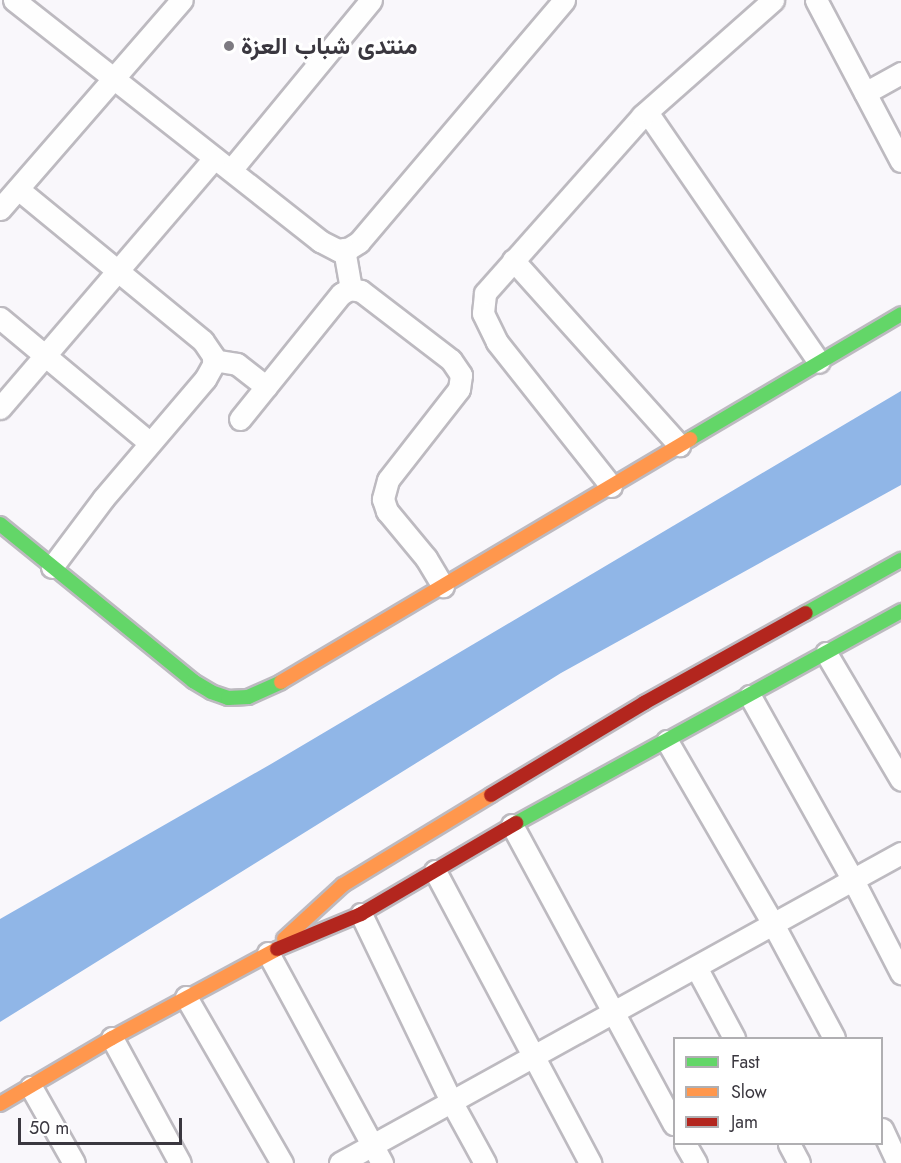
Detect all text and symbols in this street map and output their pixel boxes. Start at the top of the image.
place label: منتدى شباب العزة [241,32,417,60]
marker: منتدى شباب العزة [222,39,236,53]
legend [673,1037,883,1145]
text: Fast [731,1049,760,1075]
text: Slow [731,1079,767,1105]
scale bar [21,1106,184,1144]
text: Jam [731,1109,758,1135]
text: 50 m [29,1115,69,1141]

